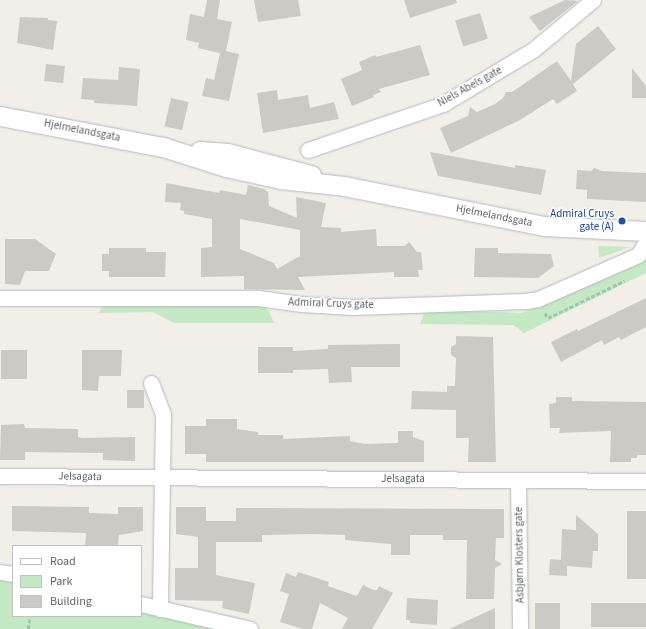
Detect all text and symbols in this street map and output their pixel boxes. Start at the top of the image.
street label: Niels Abels gate [435,64,505,110]
street label: Hjelmelandsgata [43,117,121,145]
street label: Hjelmelandsgata [455,202,533,230]
place label: Admiral Cruys gate (A) [550,208,614,234]
marker: Admiral Cruys gate (A) [617,216,627,226]
street label: Admiral Cruys gate [288,296,374,312]
street label: Jelsagata [58,470,102,484]
street label: Jelsagata [381,472,425,486]
street label: Asbjørn Klosters gate [513,507,527,603]
legend [12,545,142,617]
text: Road [50,553,76,570]
text: Park [50,573,72,590]
text: Building [50,593,92,610]

